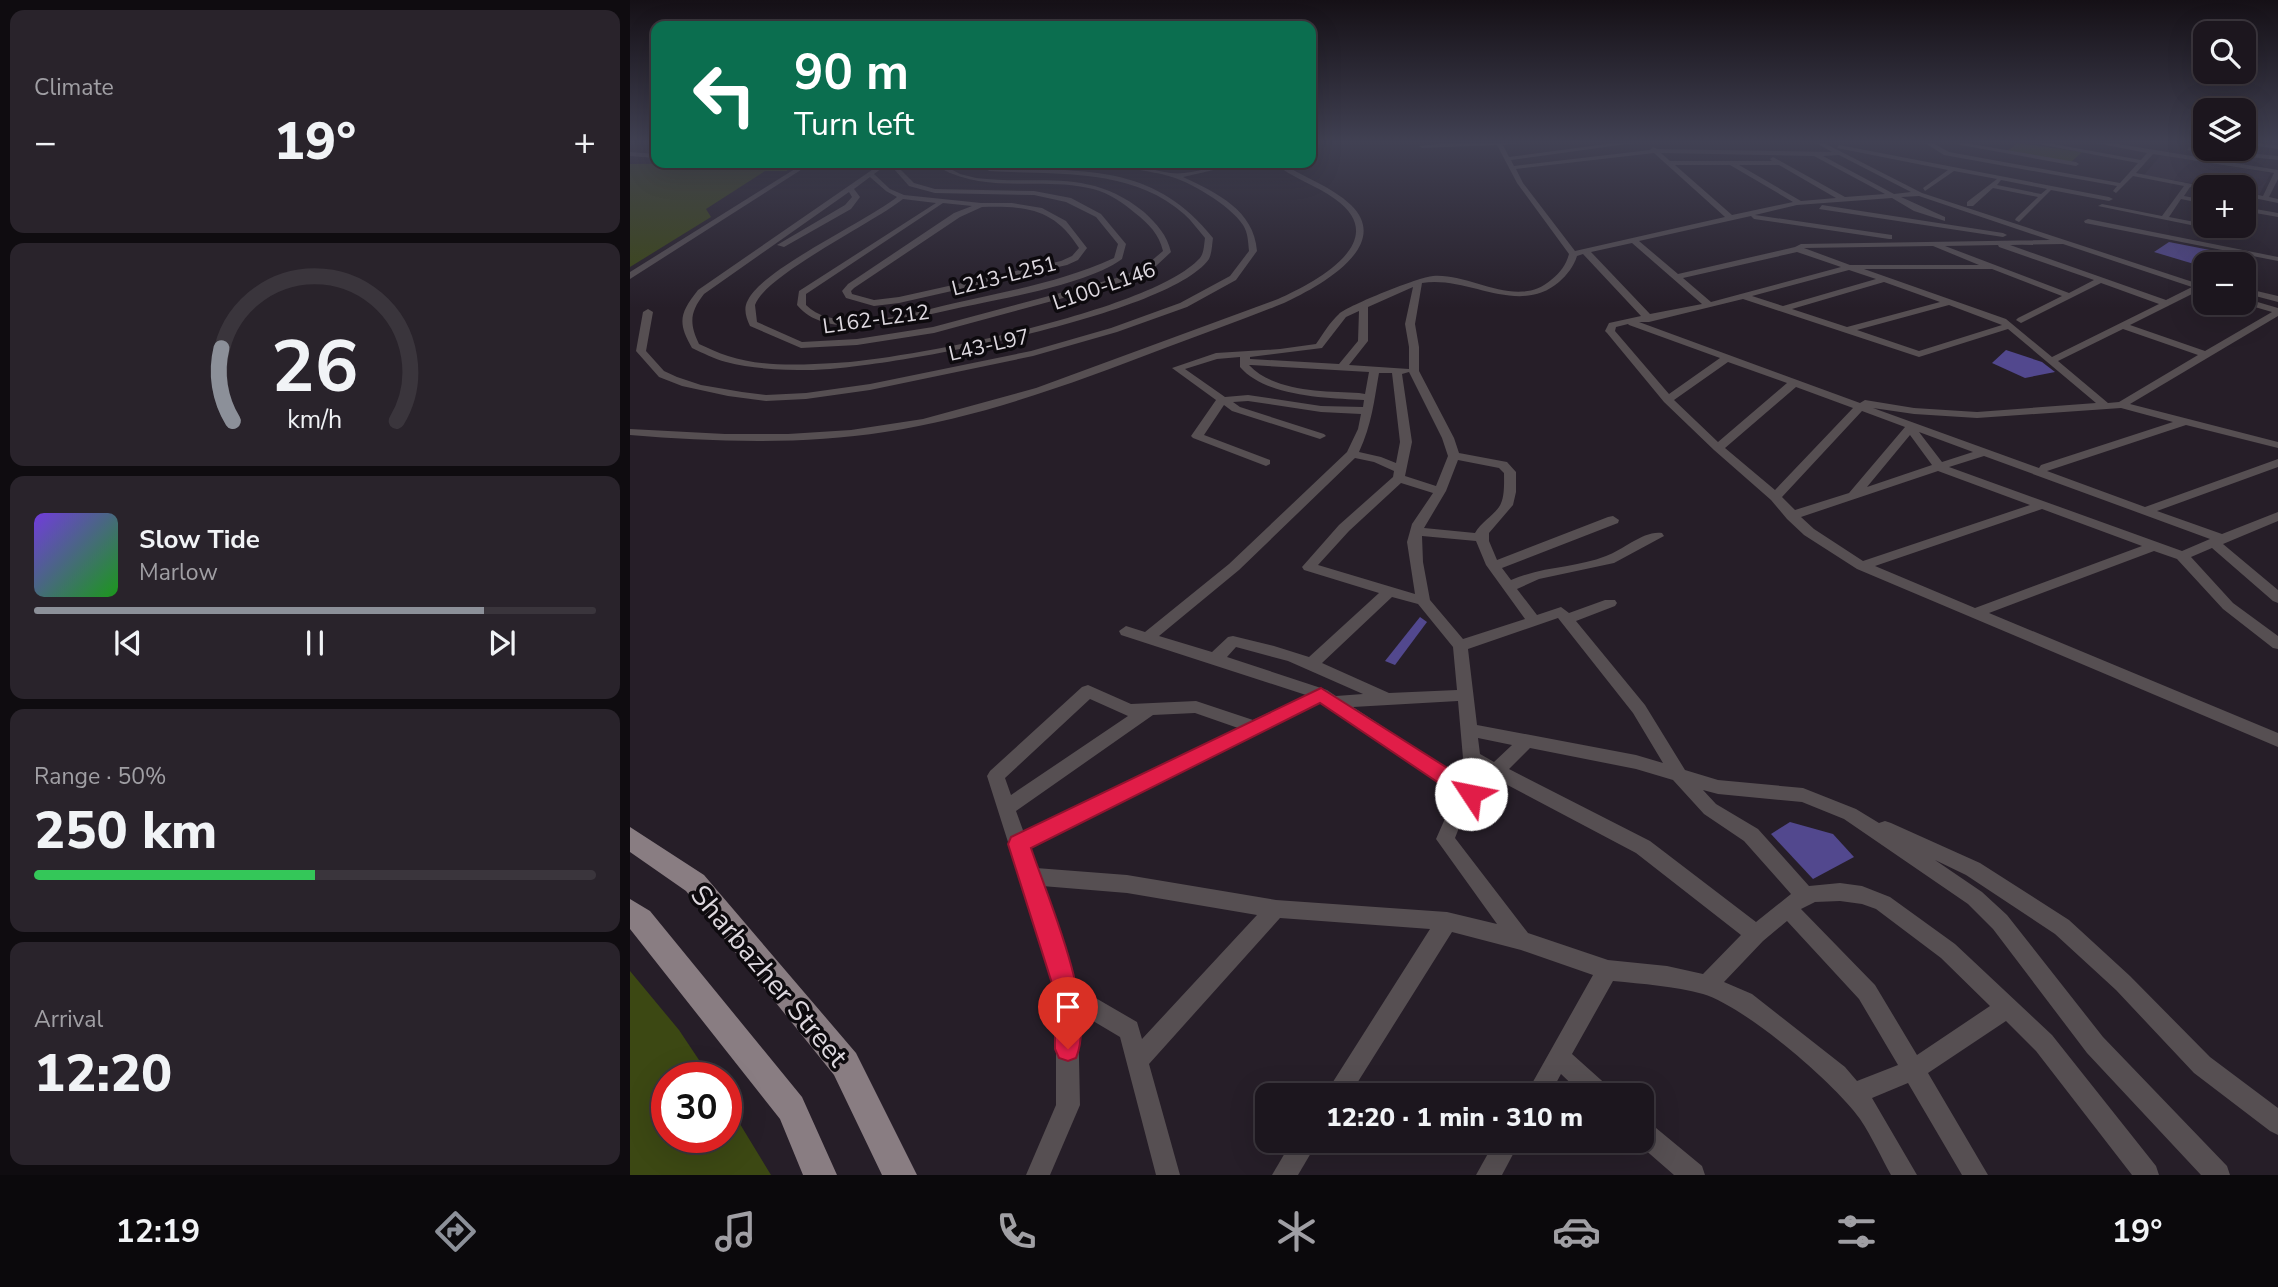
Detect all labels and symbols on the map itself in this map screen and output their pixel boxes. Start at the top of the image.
street label: L213-L251 [949,249,1059,303]
street label: L100-L146 [1049,255,1159,317]
street label: L162-L212 [821,298,931,340]
street label: L43-L97 [946,322,1032,368]
position arrow [1434,757,1508,831]
street label: Sharbazher Street [682,877,856,1075]
pin [1038,977,1098,1049]
speed limit sign: 30 [651,1062,742,1153]

